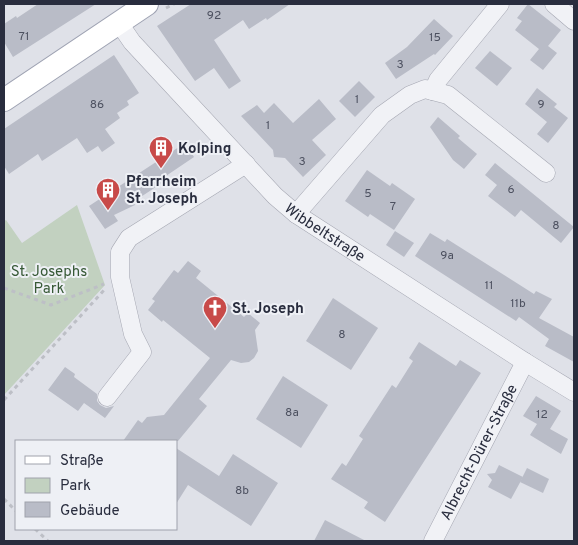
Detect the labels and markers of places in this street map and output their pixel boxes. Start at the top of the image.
building icon: Kolping [148,135,174,169]
place label: Kolping [178,140,231,159]
place label: Pfarrheim St. Joseph [126,173,198,209]
building icon: Pfarrheim St. Joseph [95,177,121,211]
church icon: St. Joseph [202,295,228,329]
place label: St. Joseph [232,300,304,319]

